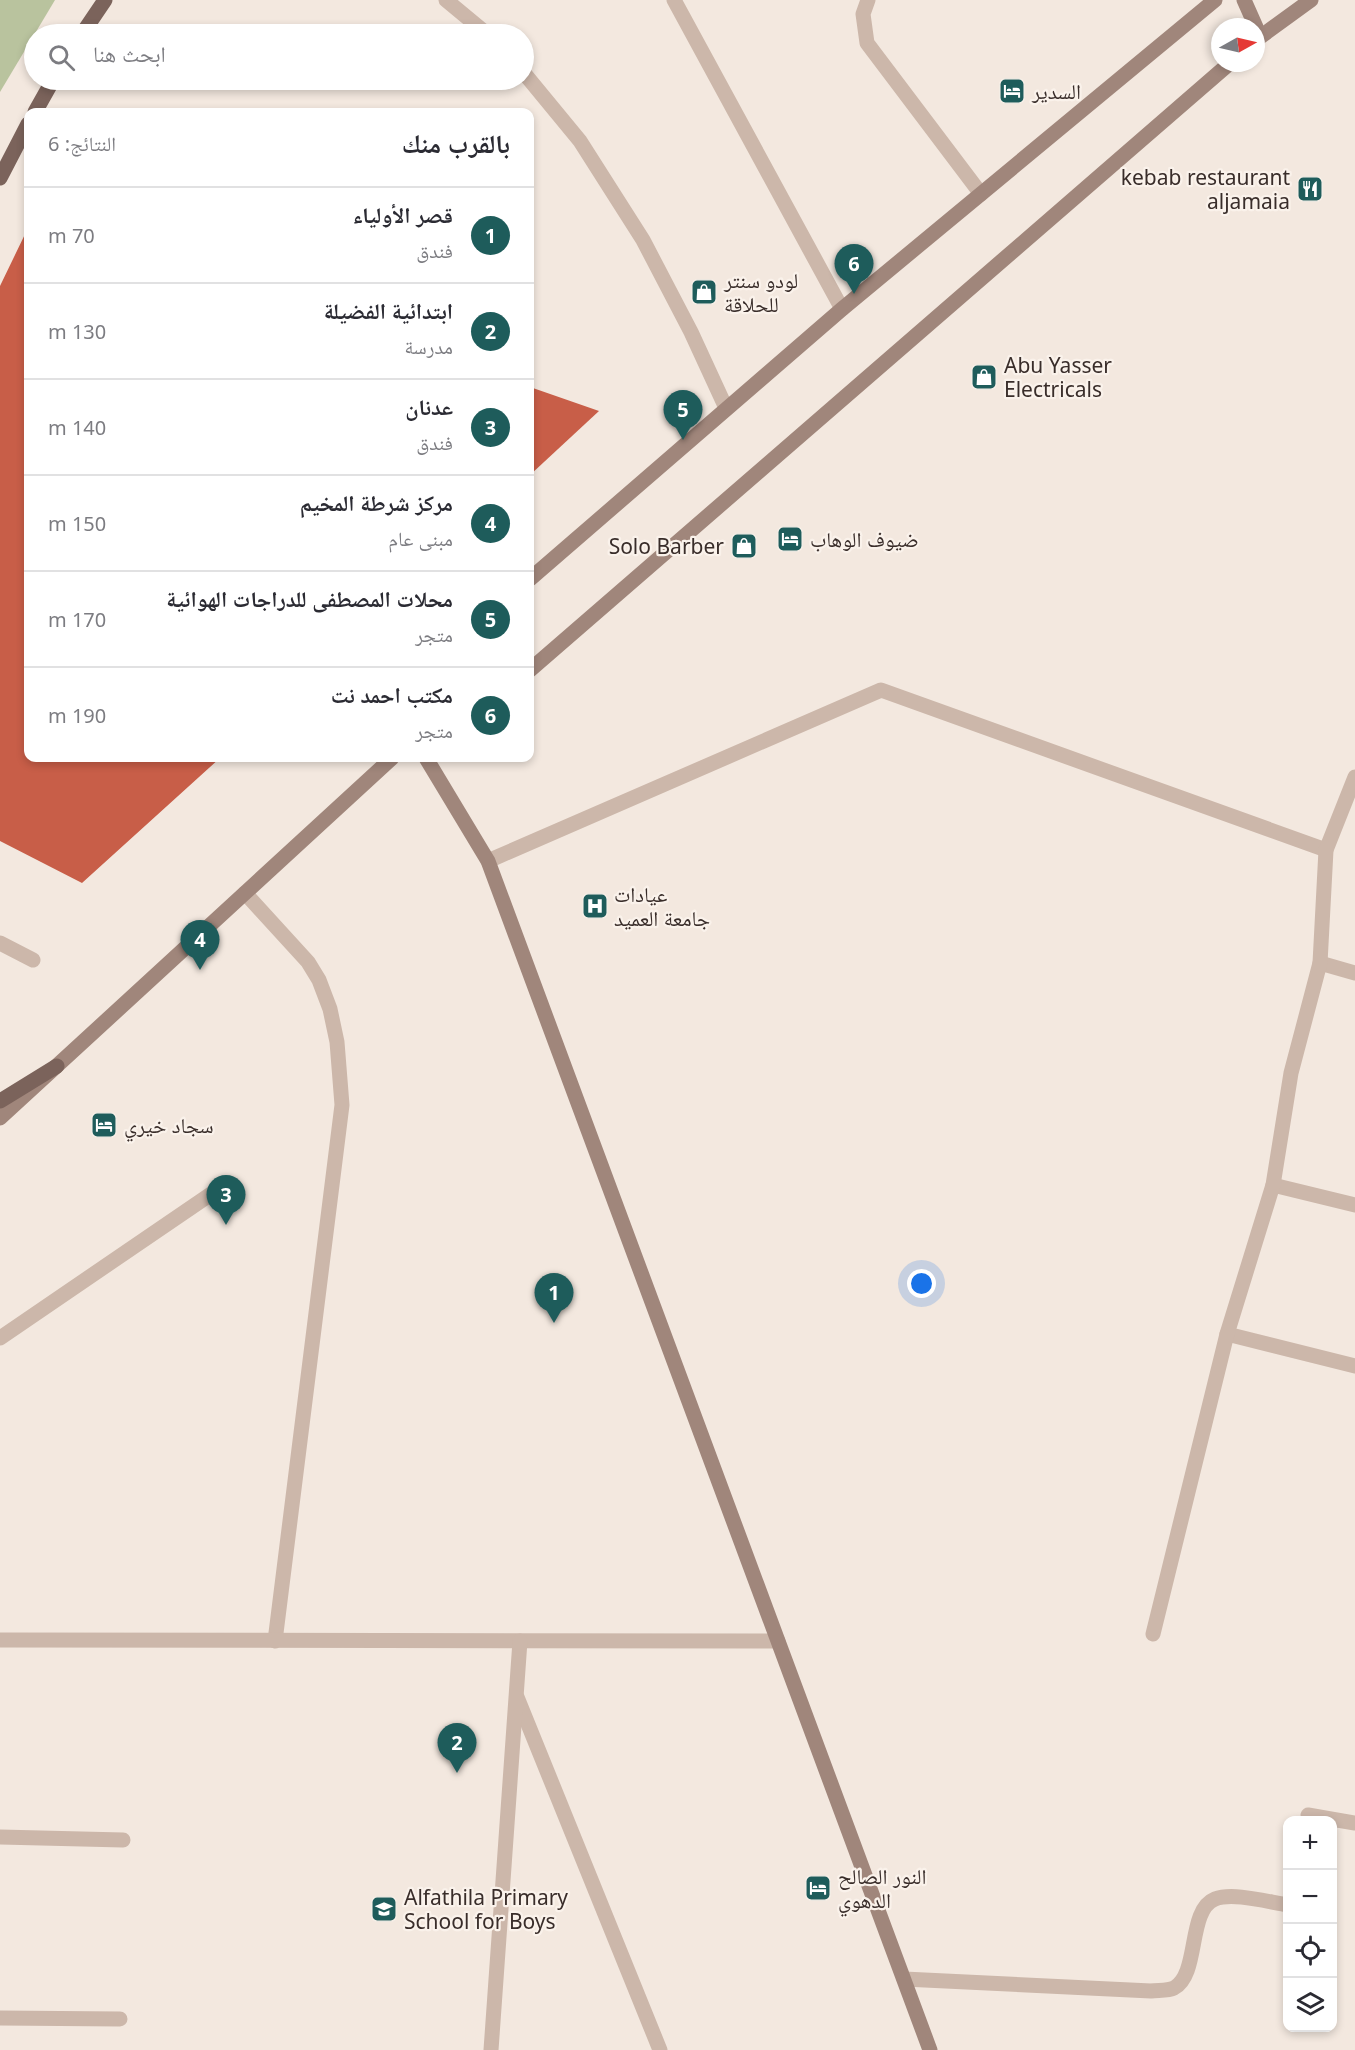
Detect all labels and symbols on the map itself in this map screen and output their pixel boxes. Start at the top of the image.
north arrow [1211,18,1265,72]
hotel icon: السدير [997,76,1027,106]
place label: السدير [1031,77,1081,105]
place label: kebab restaurant aljamaia [1121,163,1290,215]
restaurant icon: kebab restaurant aljamaia [1295,174,1325,204]
pin: 6 [834,244,874,294]
place label: لودو سنتر للحلاقة [723,266,798,318]
shop icon: لودو سنتر للحلاقة [689,277,719,307]
place label: Abu Yasser Electricals [1004,351,1112,403]
shop icon: Abu Yasser Electricals [969,362,999,392]
pin: 5 [664,390,702,440]
hotel icon: ضيوف الوهاب [775,524,805,554]
place label: ضيوف الوهاب [810,525,919,553]
shop icon: Solo Barber [729,531,759,561]
place label: Solo Barber [609,532,724,560]
place label: عيادات جامعة العميد [614,880,710,932]
hospital icon: عيادات جامعة العميد [580,891,610,921]
pin: 4 [180,920,220,970]
hotel icon: سجاد خيري [89,1110,119,1140]
place label: سجاد خيري [124,1111,214,1142]
pin: 3 [206,1176,246,1225]
your location [907,1269,936,1298]
pin: 1 [534,1274,574,1323]
pin: 2 [438,1724,476,1773]
place label: النور الصالح الدهوي [838,1862,927,1917]
hotel icon: النور الصالح الدهوي [803,1873,833,1903]
place label: Alfathila Primary School for Boys [404,1883,568,1935]
school or university icon: Alfathila Primary School for Boys [369,1894,399,1924]

